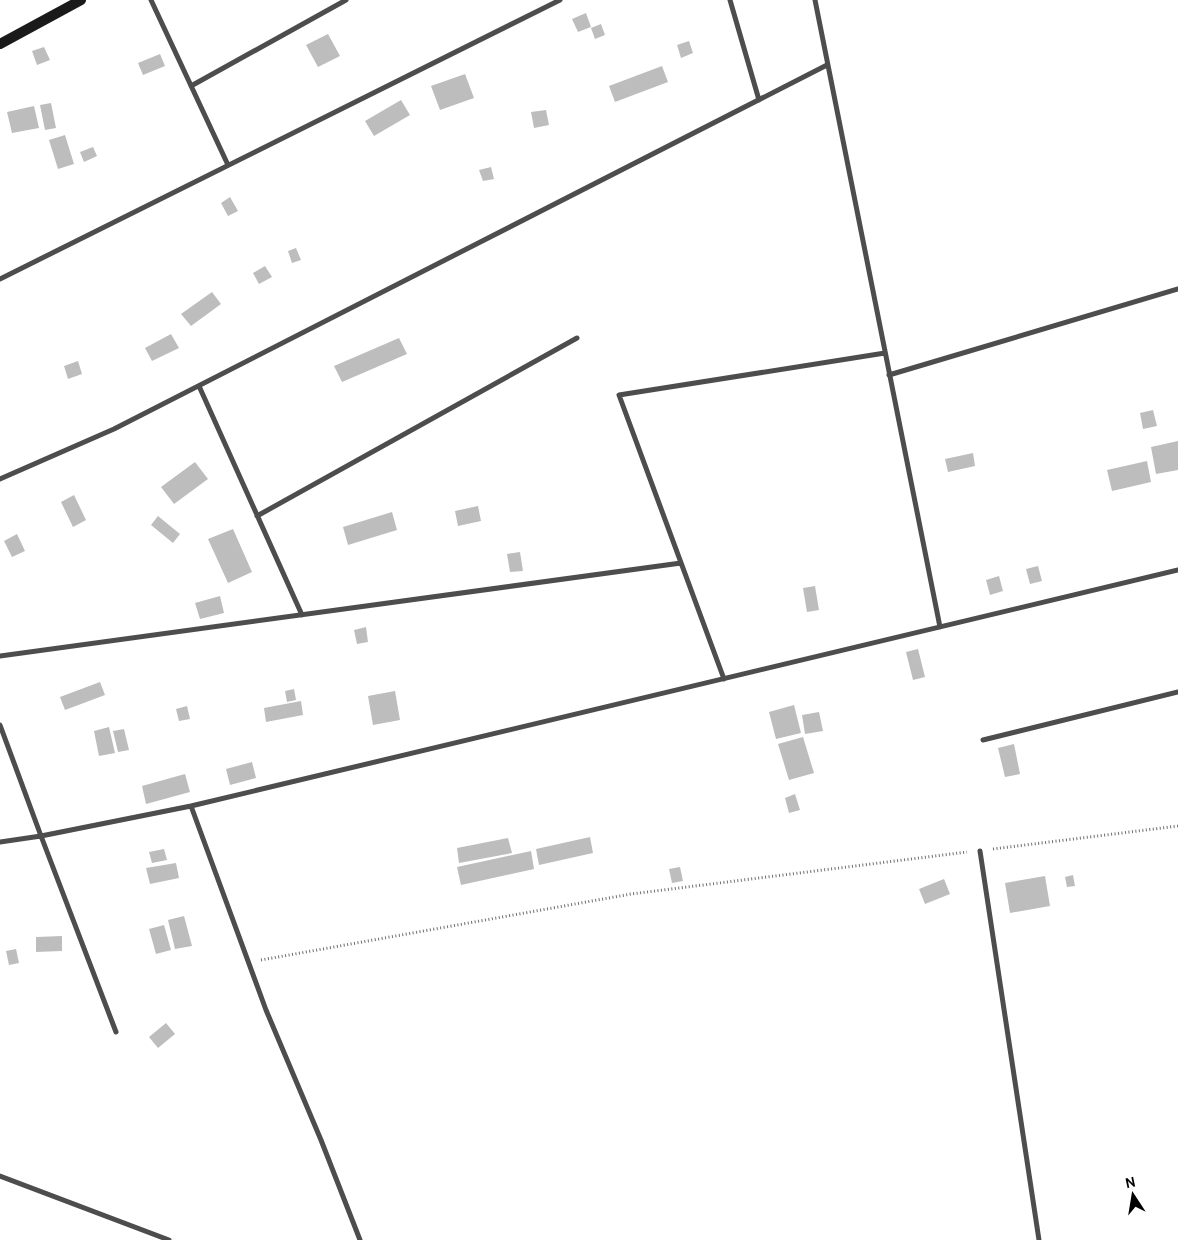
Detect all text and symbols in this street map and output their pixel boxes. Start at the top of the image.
north arrow [1108,1170,1158,1220]
text: N [1124,1172,1137,1192]

